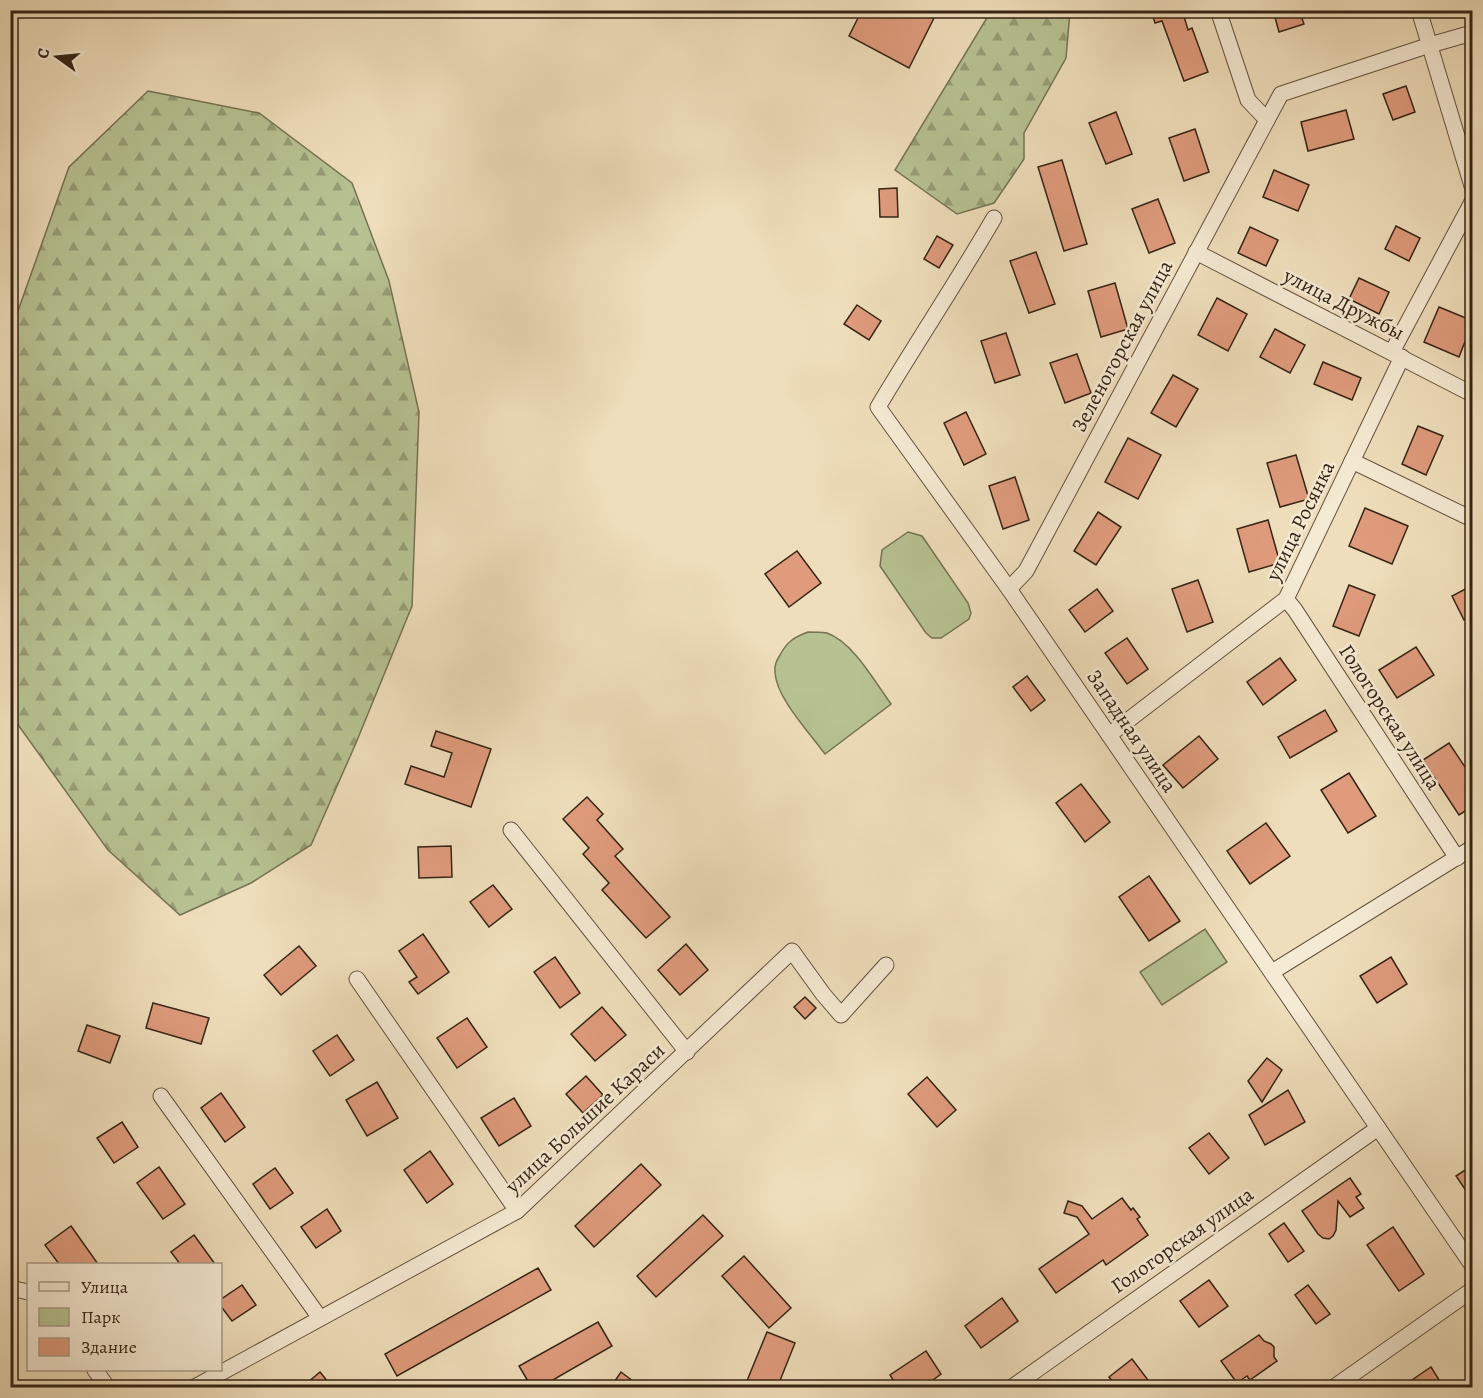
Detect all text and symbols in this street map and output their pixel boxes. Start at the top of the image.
north arrow [27,27,87,87]
text: С [32,46,55,61]
street label: Зеленогорская улица [1065,255,1179,437]
street label: улица Дружбы [1278,261,1409,346]
street label: улица Росянка [1258,456,1341,587]
street label: Гологорская улица [1332,639,1448,795]
street label: Западная улица [1081,664,1184,798]
street label: улица Большие Караси [498,1037,671,1200]
street label: Гологорская улица [1105,1180,1259,1300]
legend [27,1263,222,1371]
text: Улица [81,1275,129,1299]
text: Парк [81,1305,121,1329]
text: Здание [81,1335,137,1359]

